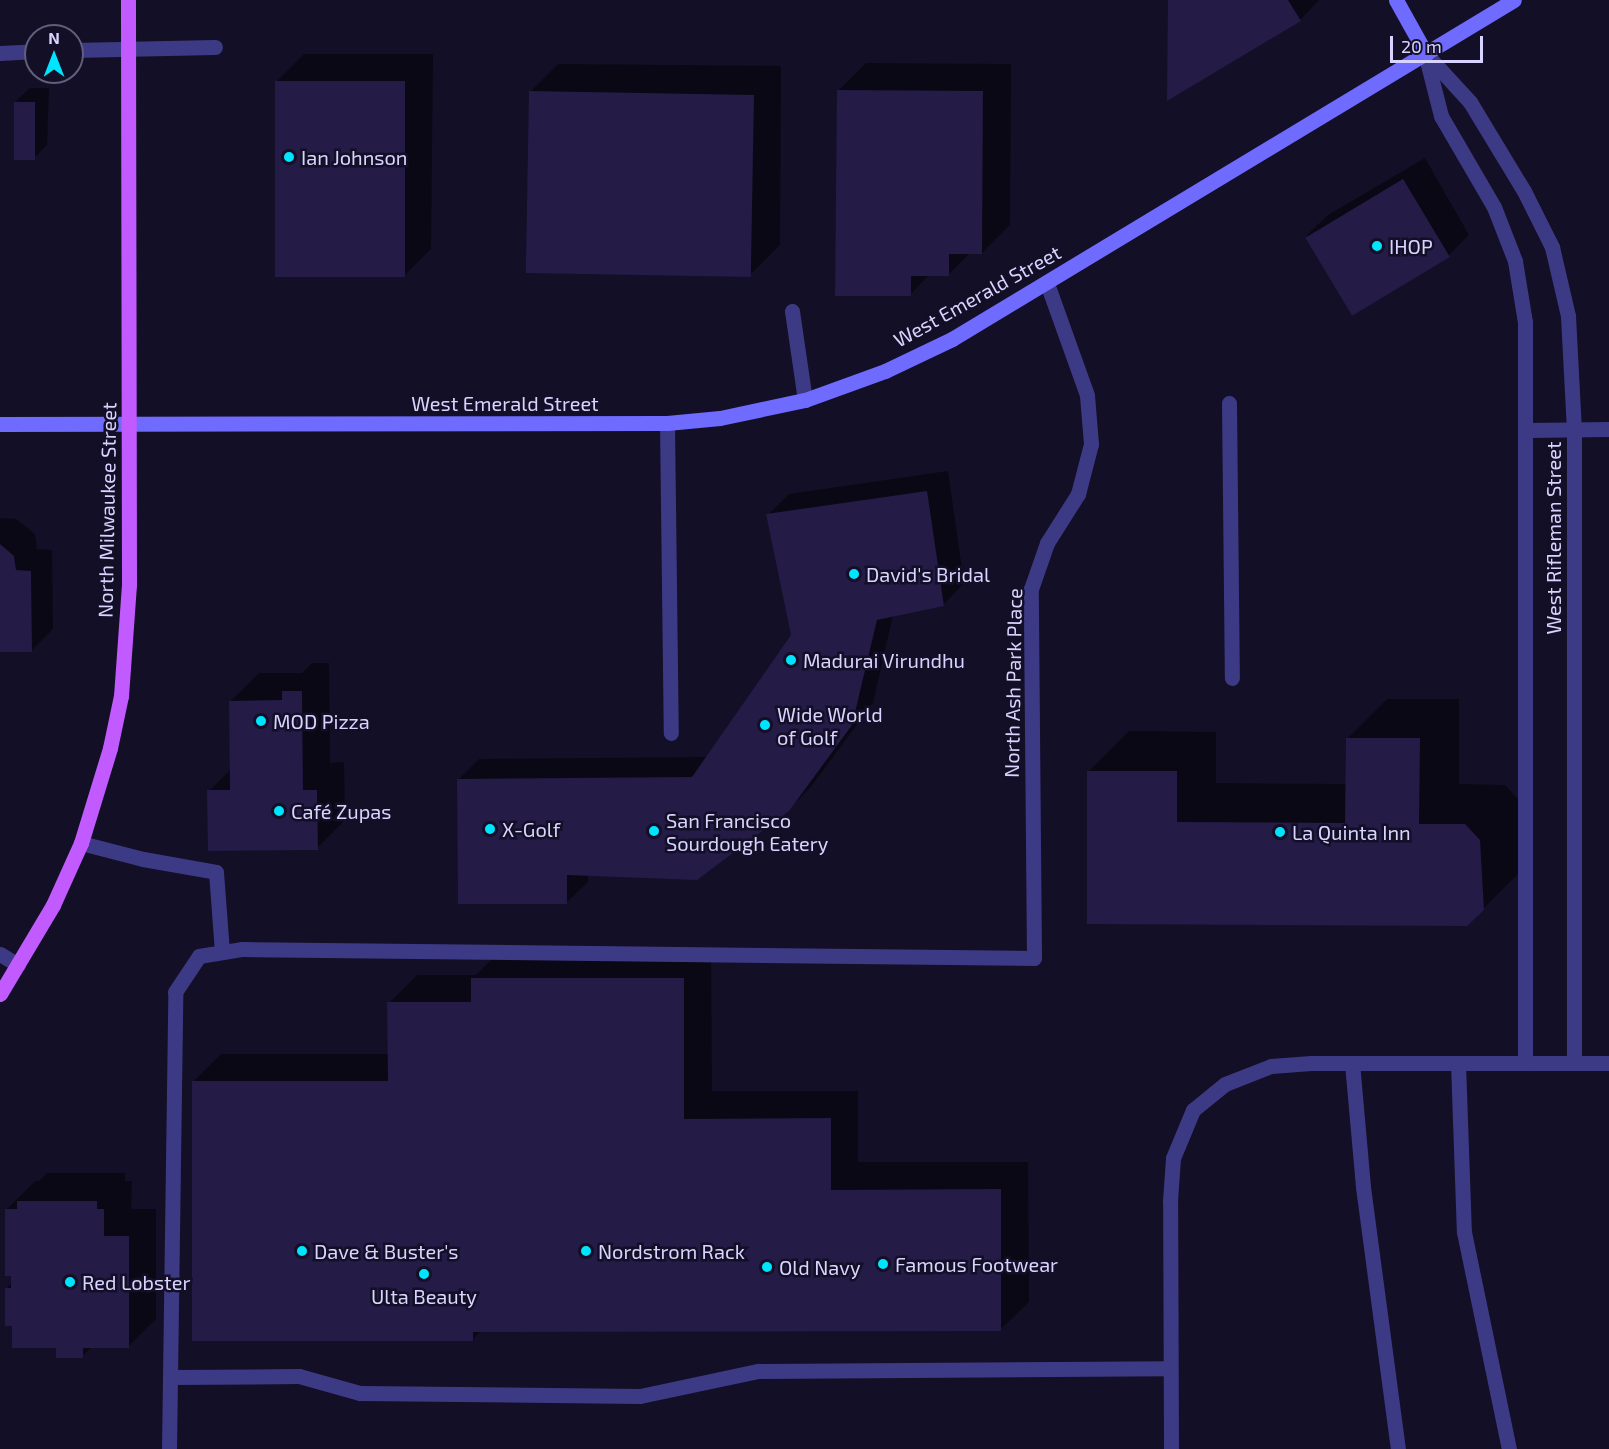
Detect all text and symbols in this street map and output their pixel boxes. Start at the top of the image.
north arrow [24,24,84,84]
scale bar [1393,24,1486,62]
text: N [48,28,60,47]
text: 20 m [1401,35,1442,57]
place label: Ian Johnson [301,145,408,169]
marker: Ian Johnson [282,150,296,164]
place label: IHOP [1389,234,1433,258]
marker: IHOP [1370,239,1384,253]
street label: West Emerald Street [889,240,1065,352]
street label: West Emerald Street [411,391,599,415]
street label: North Milwaukee Street [93,402,121,618]
street label: West Rifleman Street [1541,441,1565,635]
place label: David's Bridal [866,562,990,586]
marker: David's Bridal [847,567,861,581]
street label: North Ash Park Place [999,588,1027,778]
place label: Madurai Virundhu [803,648,965,672]
marker: Madurai Virundhu [784,653,798,667]
place label: Wide World of Golf [777,702,883,749]
place label: MOD Pizza [273,709,370,733]
marker: MOD Pizza [254,714,268,728]
marker: Wide World of Golf [758,718,772,732]
place label: Café Zupas [291,799,391,823]
marker: Café Zupas [272,804,286,818]
place label: San Francisco Sourdough Eatery [666,808,828,855]
place label: X-Golf [502,817,560,841]
place label: La Quinta Inn [1292,820,1411,844]
marker: X-Golf [483,822,497,836]
marker: San Francisco Sourdough Eatery [647,824,661,838]
marker: La Quinta Inn [1273,825,1287,839]
place label: Dave & Buster's [314,1239,459,1263]
place label: Nordstrom Rack [598,1239,745,1263]
marker: Dave & Buster's [295,1244,309,1258]
marker: Nordstrom Rack [579,1244,593,1258]
place label: Famous Footwear [895,1252,1058,1276]
place label: Old Navy [779,1255,860,1279]
marker: Famous Footwear [876,1257,890,1271]
marker: Old Navy [760,1260,774,1274]
marker: Ulta Beauty [417,1267,431,1281]
place label: Red Lobster [82,1270,190,1294]
marker: Red Lobster [63,1275,77,1289]
place label: Ulta Beauty [371,1284,477,1308]

